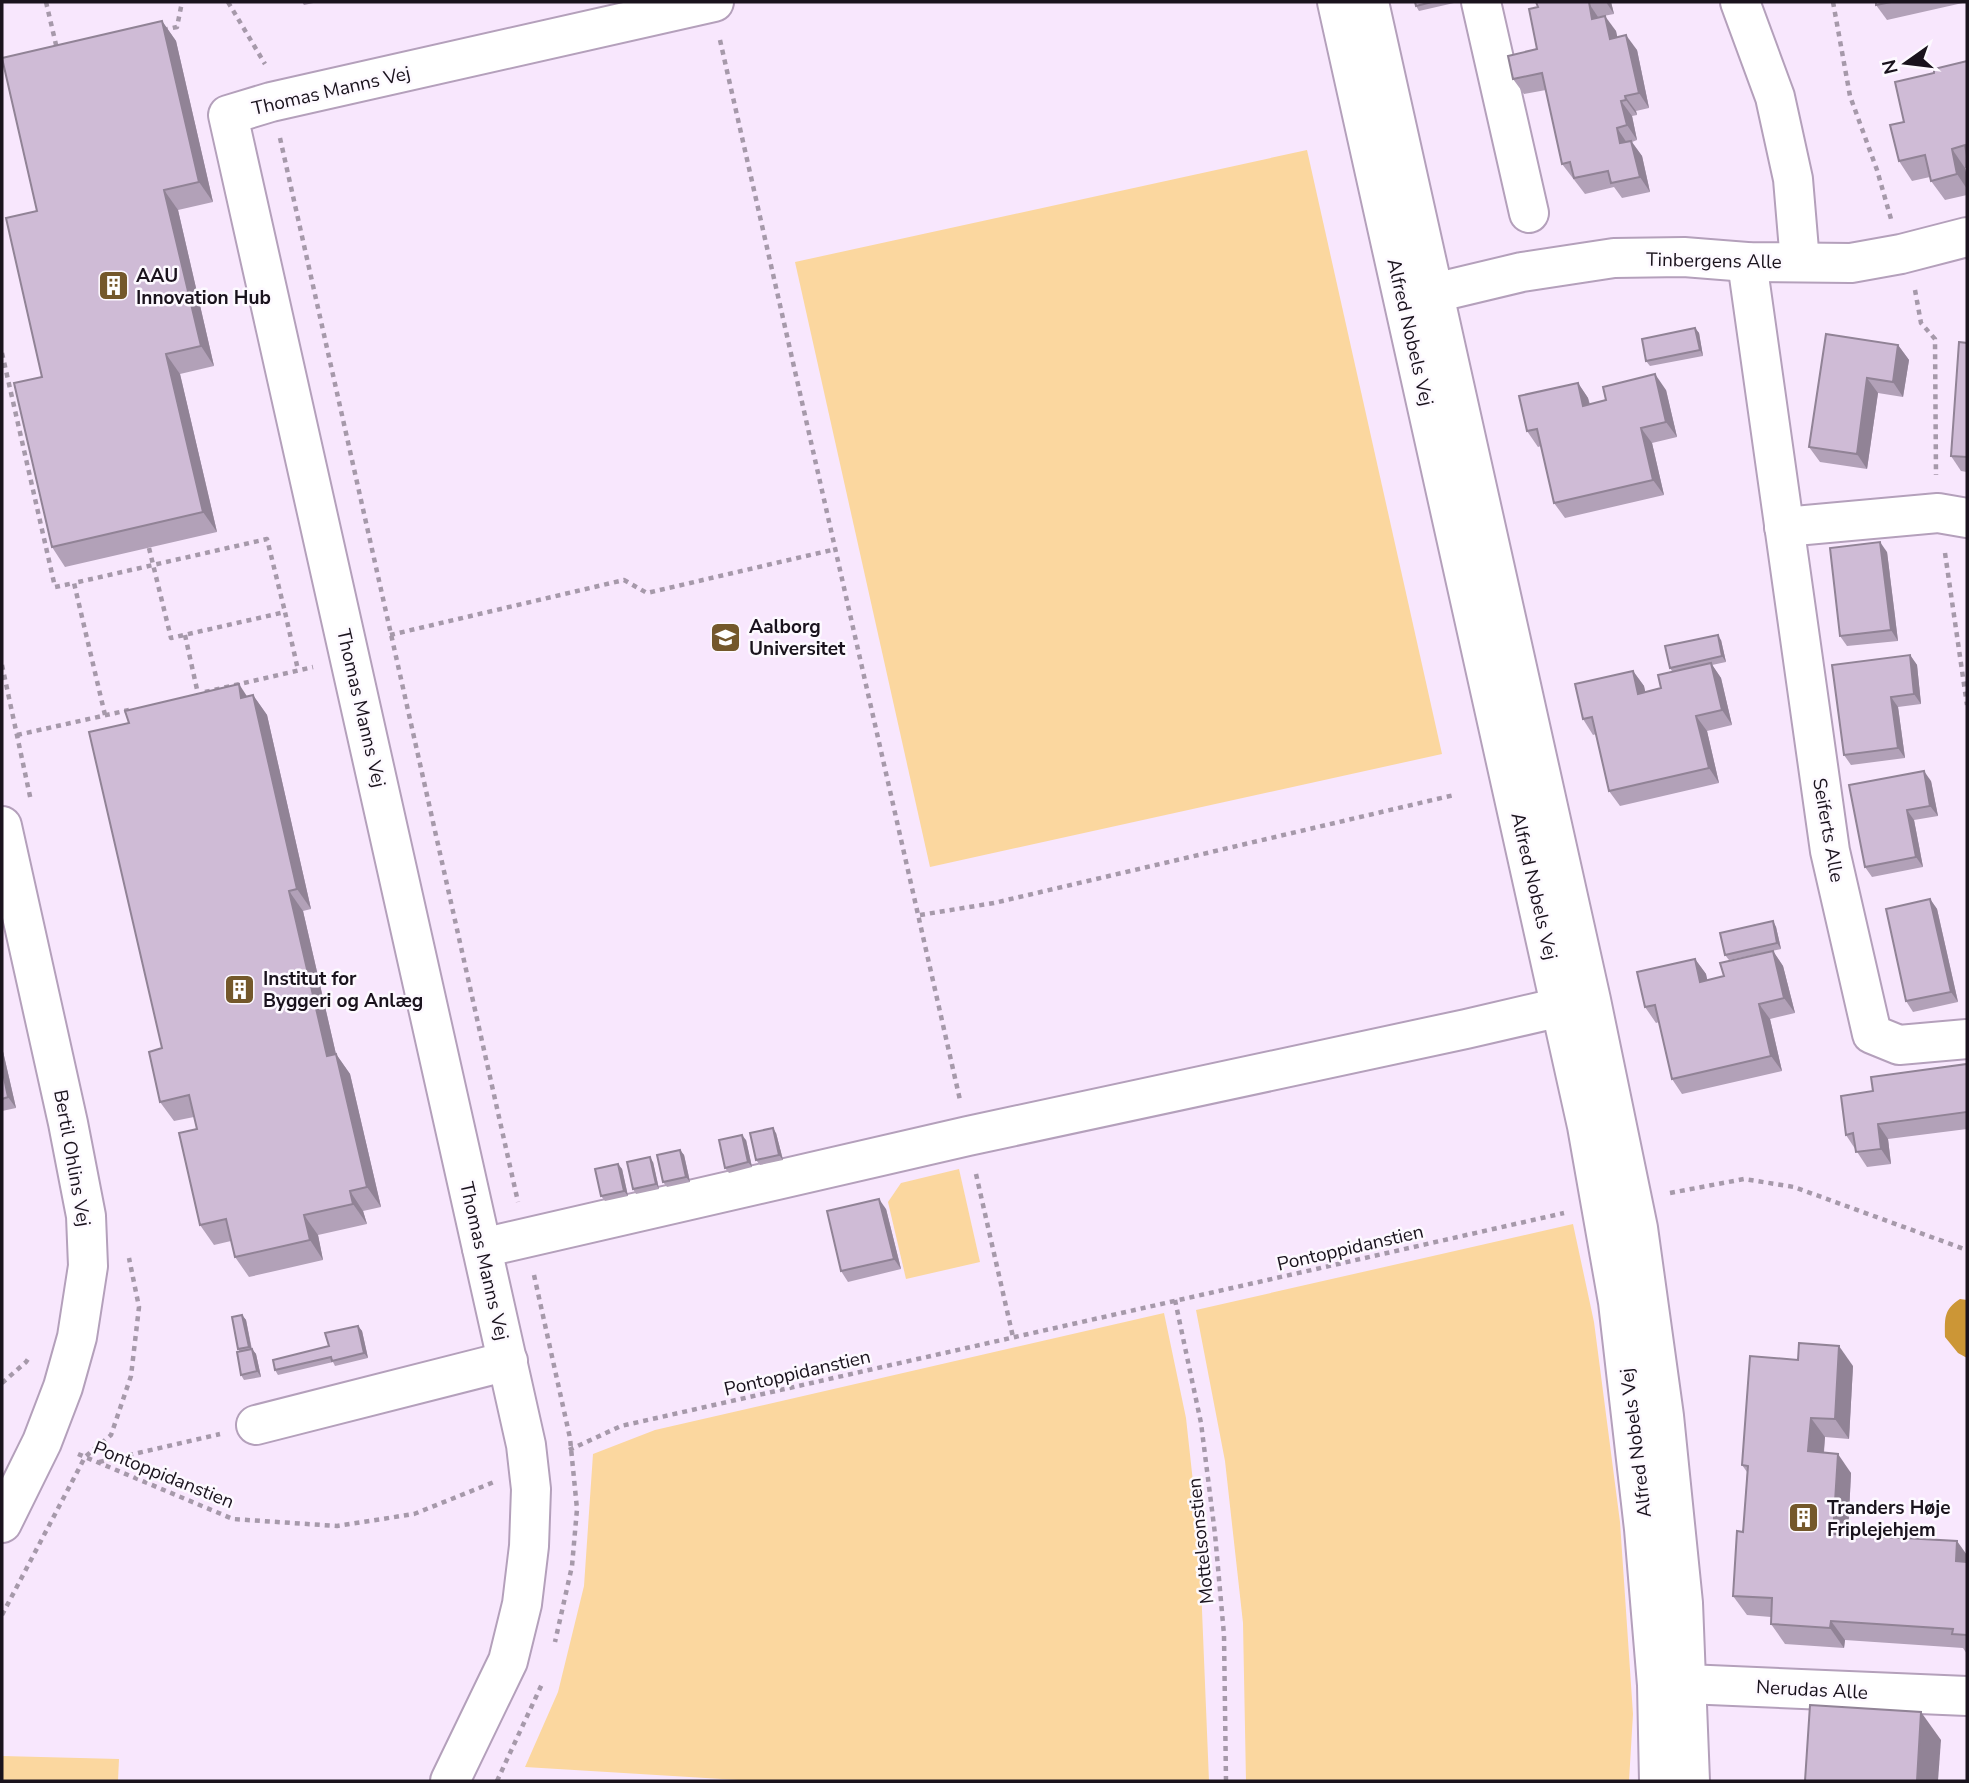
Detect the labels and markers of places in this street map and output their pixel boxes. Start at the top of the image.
place label: AAU Innovation Hub [136,263,271,311]
building icon: AAU Innovation Hub [96,269,130,303]
place label: Aalborg Universitet [749,614,846,662]
school or university icon: Aalborg Universitet [709,620,743,654]
place label: Institut for Byggeri og Anlæg [263,966,423,1014]
building icon: Institut for Byggeri og Anlæg [223,972,257,1006]
place label: Tranders Høje Friplejehjem [1827,1495,1950,1543]
building icon: Tranders Høje Friplejehjem [1787,1501,1821,1535]

